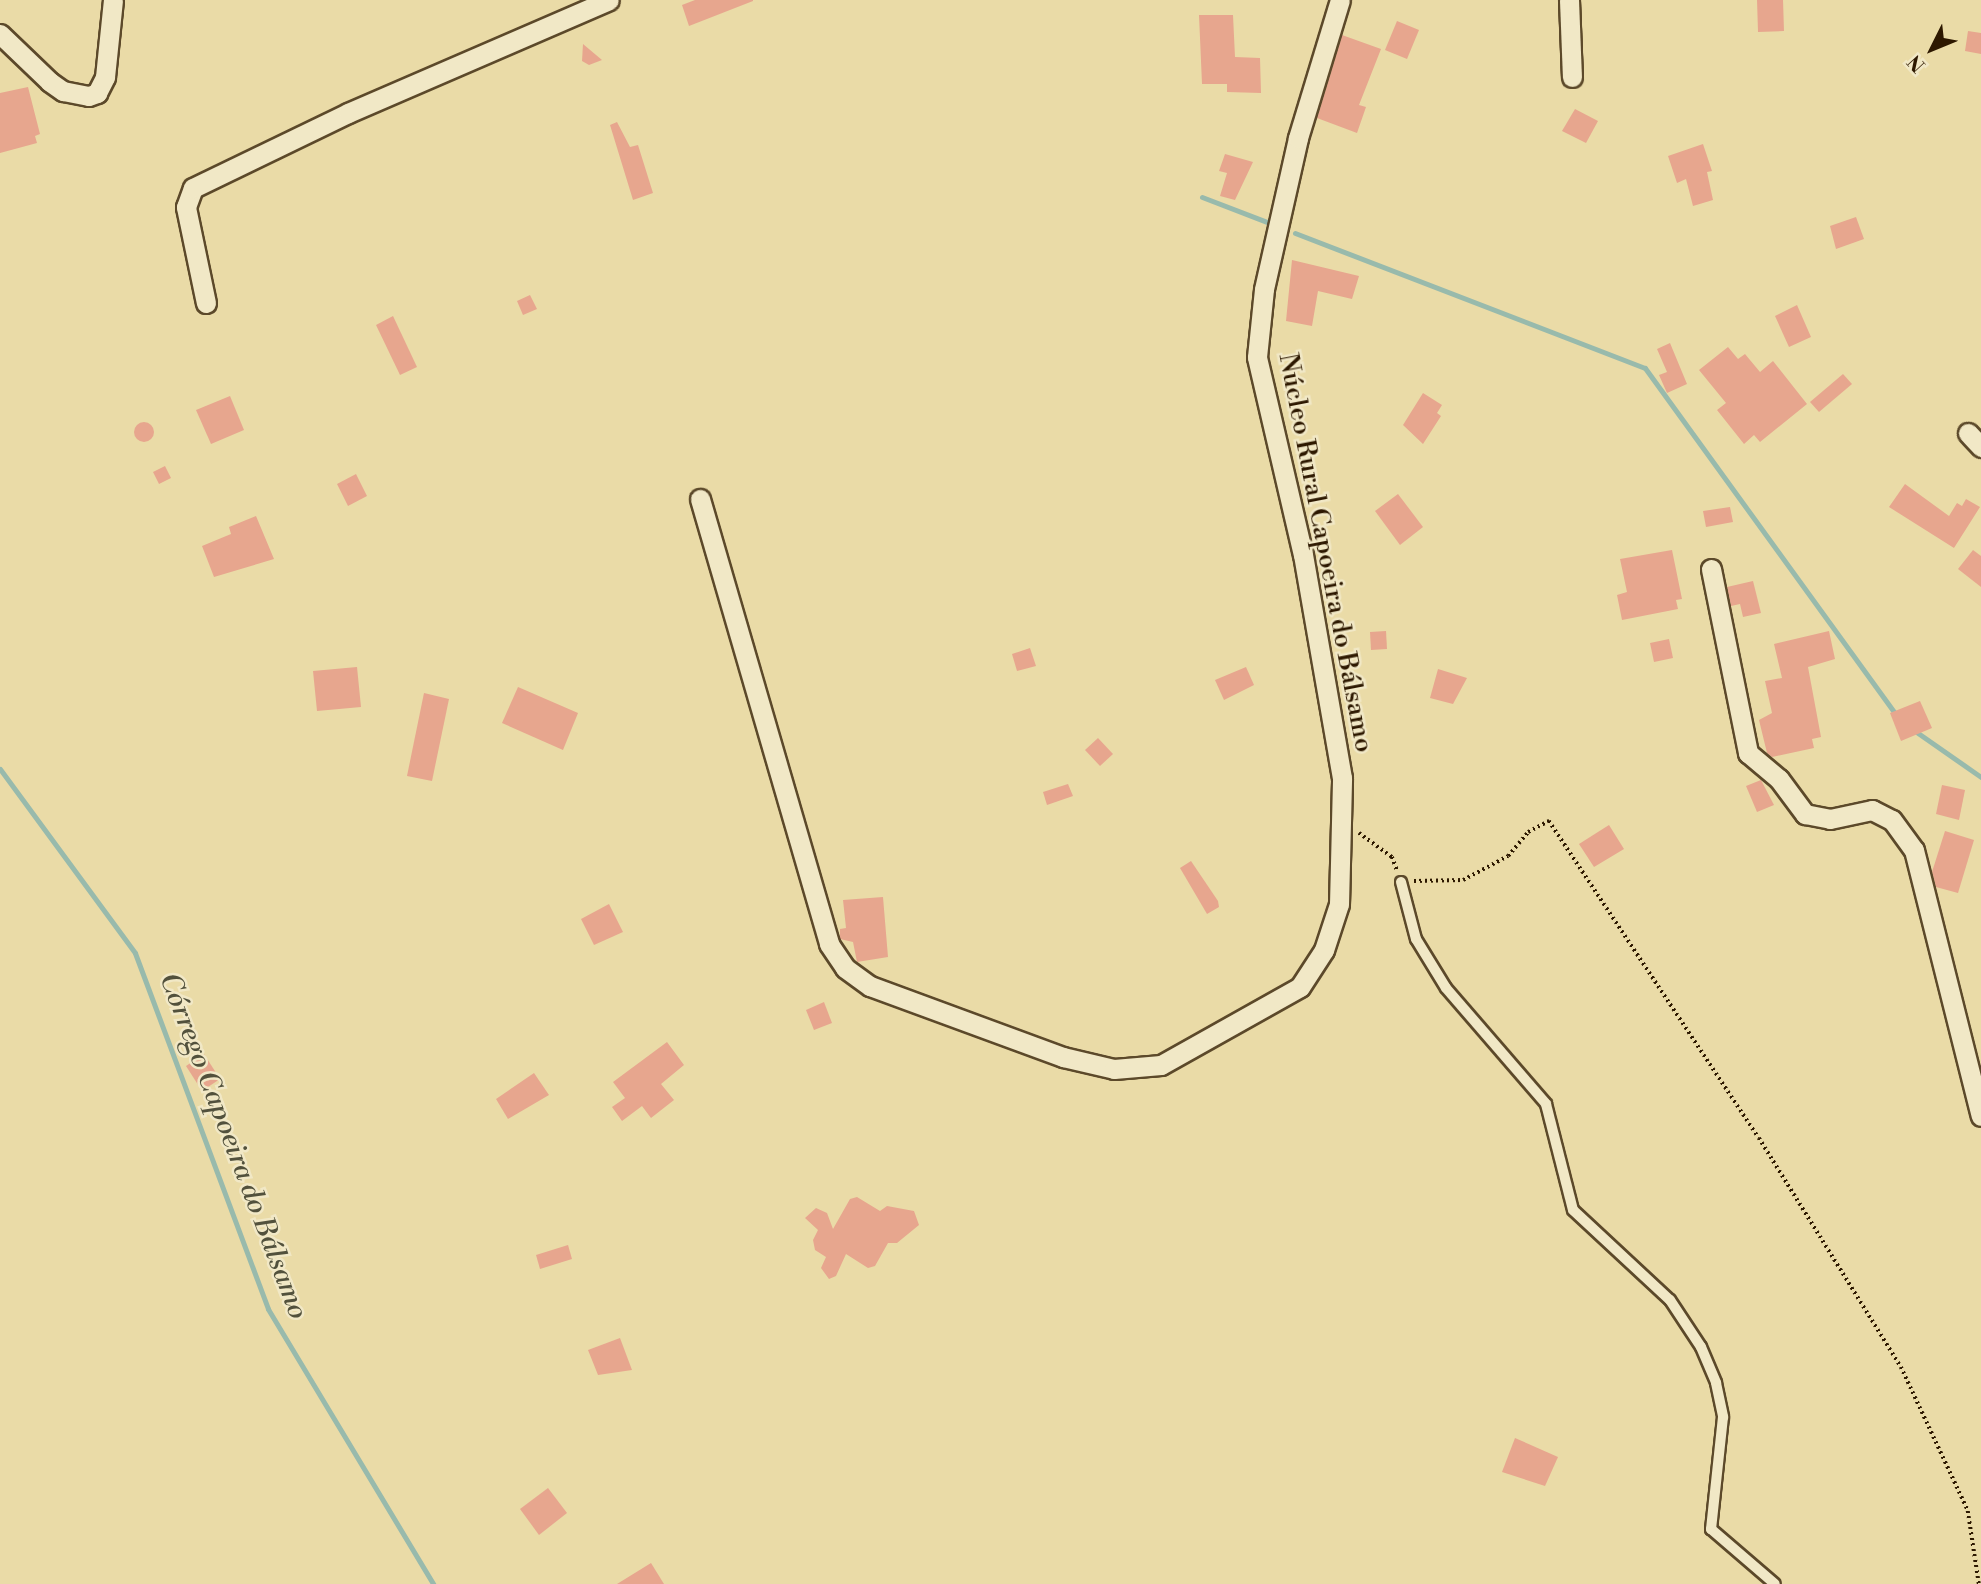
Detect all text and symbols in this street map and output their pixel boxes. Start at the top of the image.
north arrow [1897,14,1967,84]
text: N [1903,50,1931,77]
street label: Núcleo Rural Capoeira do Bálsamo [1271,351,1379,755]
water label: Córrego Capoeira do Bálsamo [151,968,315,1324]

